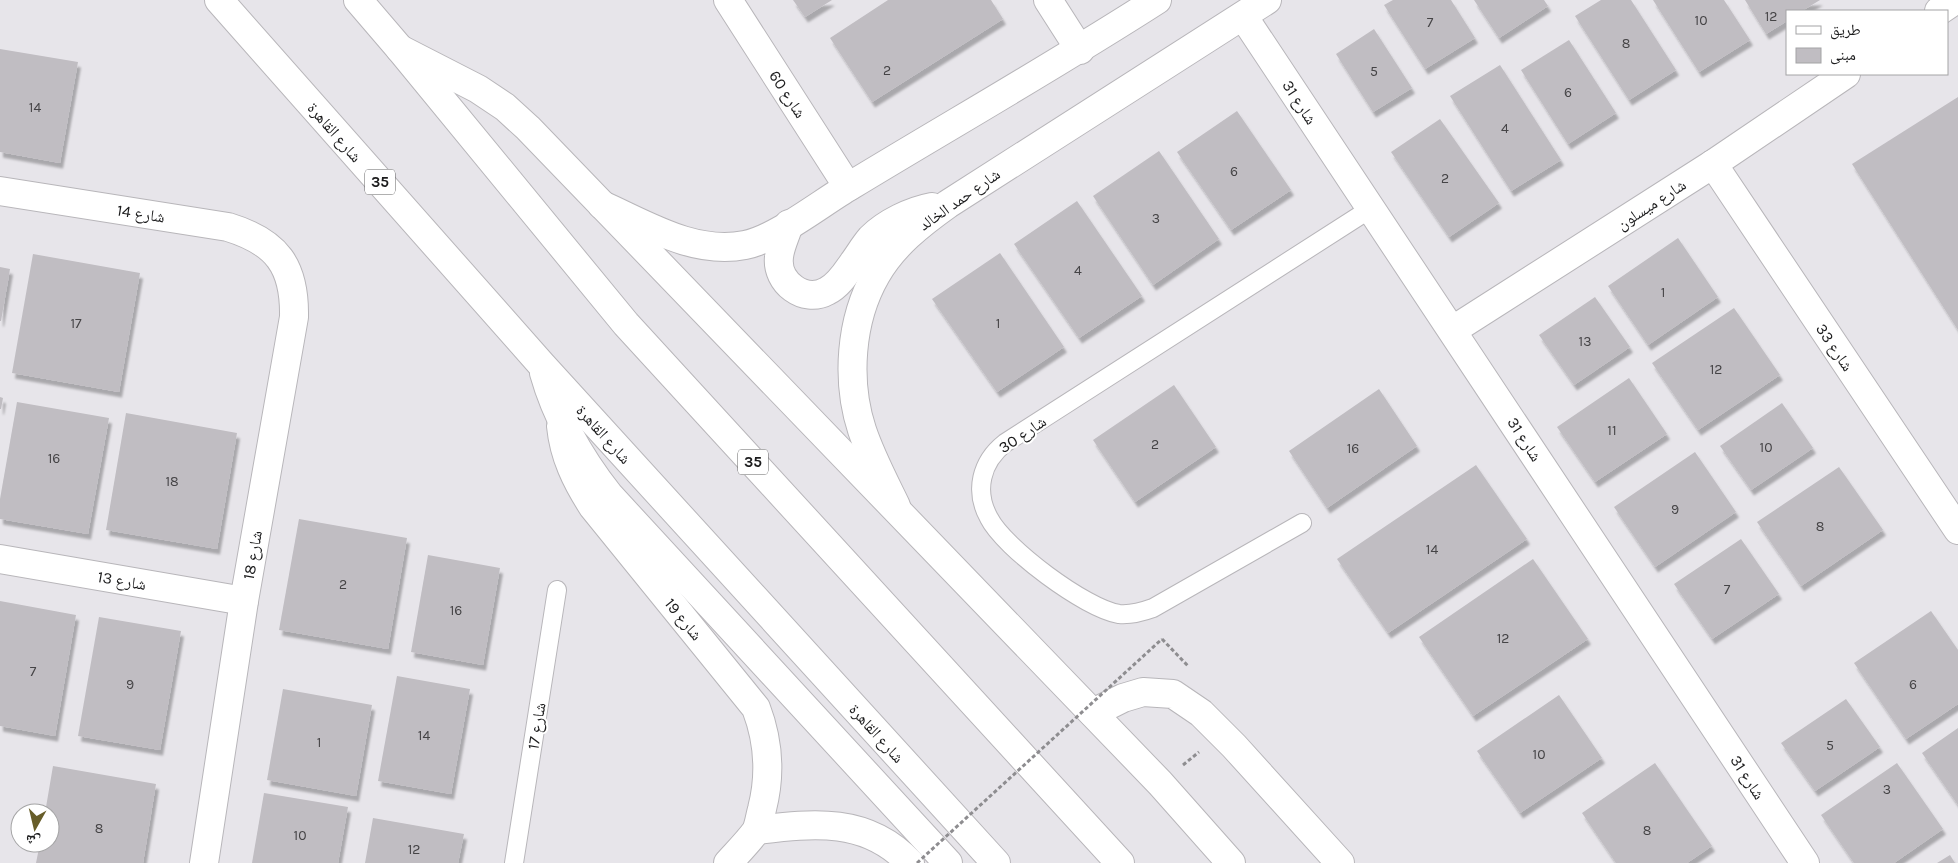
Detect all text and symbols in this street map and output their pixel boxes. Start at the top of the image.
house number: 12 [1765,8,1777,25]
legend [1786,10,1948,75]
house number: 10 [1695,12,1707,29]
house number: 7 [1427,14,1434,31]
text: طريق [1830,21,1861,40]
house number: 8 [1622,35,1630,52]
text: مبنى [1830,46,1856,65]
house number: 2 [883,62,891,79]
house number: 5 [1370,63,1378,80]
street label: شارع 60 [764,67,810,122]
street label: شارع 31 [1277,77,1321,129]
house number: 6 [1564,84,1572,101]
house number: 14 [29,99,41,116]
street label: شارع القاهرة [303,99,366,167]
house number: 4 [1501,120,1509,137]
house number: 6 [1230,163,1238,180]
street label: شارع حمد الخالد [915,164,1004,235]
road number: 35 [365,170,395,194]
house number: 2 [1441,170,1449,187]
street label: شارع ميسلون [1613,175,1690,235]
street label: شارع 14 [115,200,166,228]
house number: 3 [1152,210,1160,227]
house number: 4 [1074,262,1082,279]
house number: 1 [1661,284,1665,301]
house number: 17 [70,315,82,332]
house number: 1 [996,315,1000,332]
street label: شارع 33 [1811,320,1857,375]
house number: 13 [1579,333,1591,350]
house number: 12 [1710,361,1722,378]
street label: شارع القاهرة [571,401,635,468]
street label: شارع 30 [995,412,1050,458]
street label: شارع 31 [1502,414,1546,466]
house number: 11 [1607,422,1617,439]
house number: 2 [1151,436,1159,453]
house number: 10 [1760,439,1772,456]
house number: 16 [1347,440,1359,457]
house number: 16 [48,450,60,467]
road number: 35 [738,450,768,474]
house number: 18 [165,473,179,490]
house number: 9 [1671,501,1679,518]
house number: 8 [1816,518,1824,535]
street label: شارع 18 [239,529,267,581]
house number: 14 [1426,541,1438,558]
street label: شارع 13 [96,567,148,595]
house number: 2 [339,576,347,593]
house number: 7 [1724,581,1731,598]
street label: شارع 19 [660,594,706,645]
house number: 16 [450,602,462,619]
house number: 12 [1497,630,1509,647]
house number: 7 [30,663,37,680]
house number: 9 [126,676,134,693]
house number: 6 [1909,676,1917,693]
street label: شارع القاهرة [844,700,908,767]
street label: شارع 17 [523,701,551,751]
house number: 14 [418,727,430,744]
house number: 1 [317,734,321,751]
house number: 5 [1826,737,1834,754]
house number: 10 [1533,746,1545,763]
street label: شارع 31 [1725,752,1769,804]
house number: 3 [1883,781,1891,798]
north arrow [10,803,60,853]
house number: 8 [95,820,103,837]
house number: 8 [1643,822,1651,839]
house number: 10 [294,827,306,844]
text: ش [25,831,42,850]
house number: 12 [408,841,420,858]

